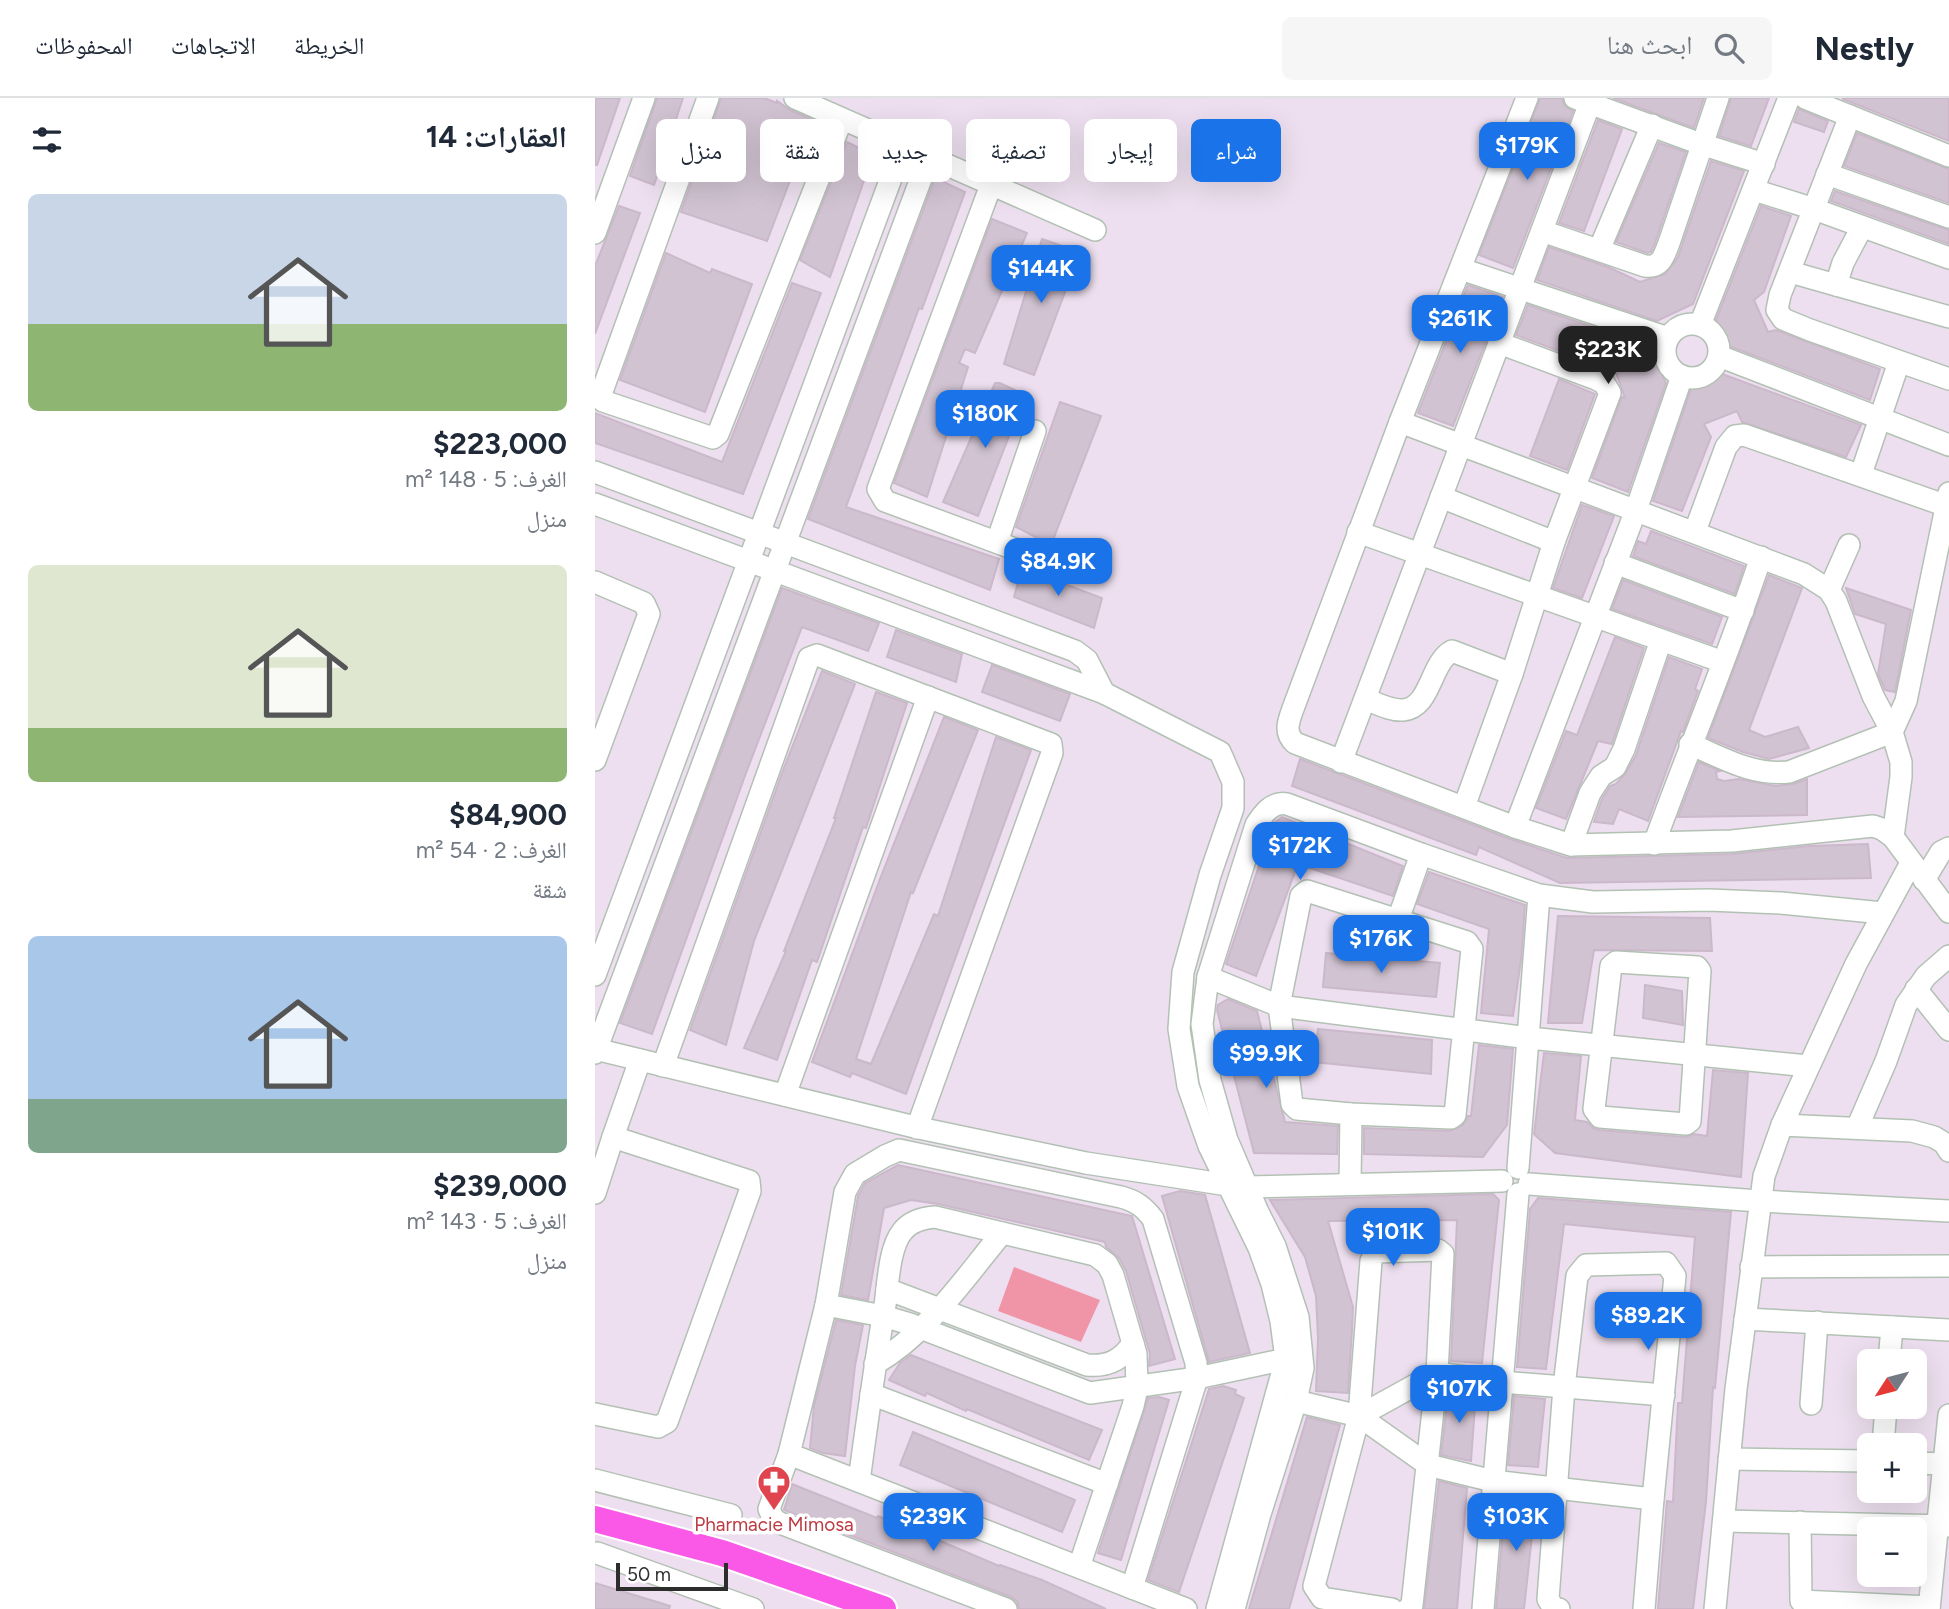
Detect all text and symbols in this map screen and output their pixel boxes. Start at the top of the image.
search box [1282,17,1772,80]
text: ابحث هنا [1607,29,1692,61]
icon: search [1710,29,1748,67]
text: Nestly [1814,29,1914,68]
text: المحفوظات [35,31,133,60]
text: الاتجاهات [171,31,256,60]
text: الخريطة [294,31,365,60]
text: العقارات: 14 [426,118,567,155]
chip: منزل [656,119,746,182]
chip: شقة [760,119,844,182]
chip: جديد [858,119,952,182]
chip: تصفية [966,119,1070,182]
chip: إيجار [1084,119,1177,182]
chip: شراء [1191,119,1281,182]
icon: filters [28,121,66,159]
pin: $179K [1478,122,1576,182]
text: $179K [1495,131,1559,159]
icon: home [235,239,361,365]
pin: $144K [992,246,1090,305]
text: $144K [1008,254,1074,282]
pin: $261K [1411,296,1509,355]
text: $261K [1428,304,1492,332]
pin: $223K [1559,327,1657,386]
text: $223K [1574,335,1642,363]
pin: $180K [936,390,1034,450]
text: $180K [952,399,1018,427]
text: $223,000 [433,425,567,462]
text: الغرف: 5 · 148 m² [405,465,567,493]
text: منزل [527,505,567,533]
pin: $84.9K [1001,538,1115,598]
text: $84.9K [1020,547,1096,575]
icon: home [235,610,361,736]
text: $84,900 [449,796,567,833]
pin: $172K [1251,822,1349,882]
text: $172K [1268,831,1332,859]
text: الغرف: 2 · 54 m² [416,836,567,864]
text: شقة [533,876,567,904]
pin: $176K [1332,916,1430,975]
text: $176K [1349,924,1413,952]
icon: home [235,981,361,1107]
pin: $99.9K [1209,1030,1323,1090]
text: $99.9K [1229,1039,1303,1067]
text: $239,000 [433,1167,567,1204]
text: الغرف: 5 · 143 m² [407,1207,567,1235]
pin: $101K [1344,1208,1442,1268]
text: $101K [1362,1217,1424,1245]
text: منزل [527,1247,567,1275]
pin: $89.2K [1591,1292,1705,1352]
text: $89.2K [1611,1301,1685,1329]
north arrow [1857,1349,1927,1419]
map controls [1857,1349,1927,1587]
pin: $107K [1410,1366,1508,1425]
text: $107K [1426,1374,1492,1402]
button: + [1857,1433,1927,1503]
pharmacy icon: Pharmacie Mimosa [755,1463,793,1512]
pin: $239K [884,1494,982,1553]
pin: $103K [1467,1494,1565,1553]
text: $239K [899,1502,967,1530]
text: $103K [1483,1502,1549,1530]
place label: Pharmacie Mimosa [694,1513,854,1536]
button: − [1857,1517,1927,1587]
scale bar [616,1560,728,1592]
text: 50 m [627,1563,671,1586]

